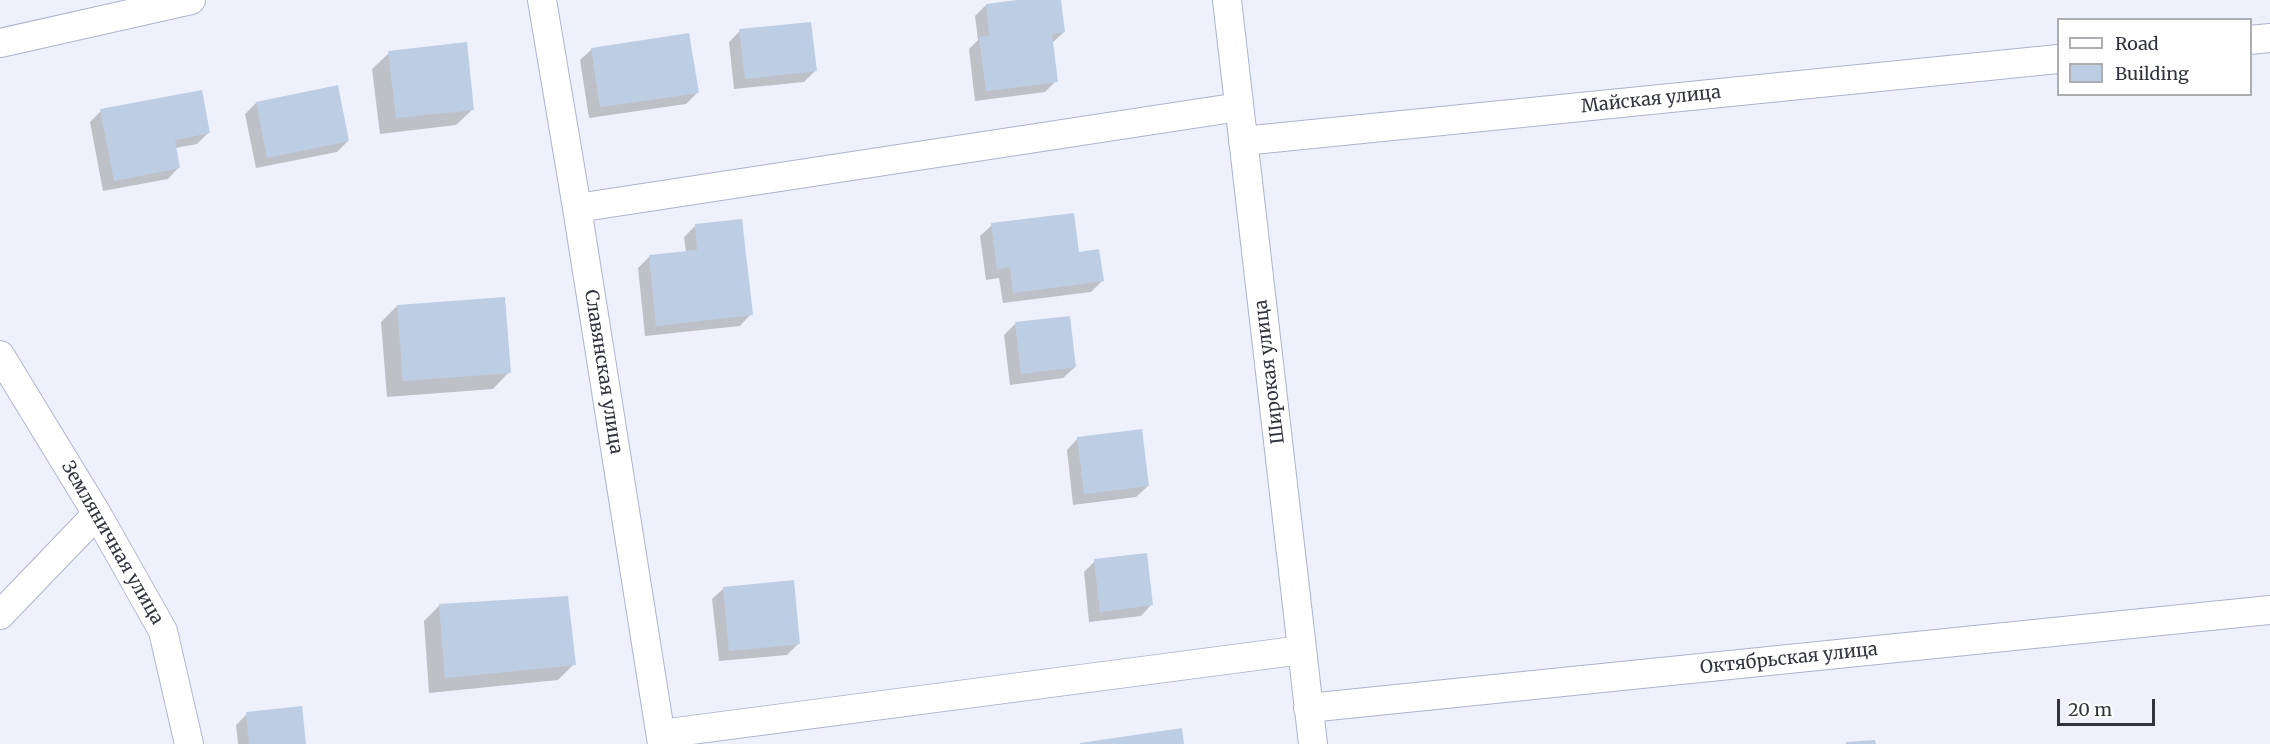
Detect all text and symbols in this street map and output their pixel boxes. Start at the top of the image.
legend [2057,18,2252,96]
text: Road [2115,32,2159,55]
text: Building [2115,62,2189,85]
street label: Майская улица [1580,82,1722,118]
street label: Славянская улица [579,288,627,456]
street label: Широкая улица [1250,299,1290,445]
street label: Земляничная улица [56,458,168,628]
street label: Октябрьская улица [1699,639,1879,679]
scale bar [2060,687,2158,725]
text: 20 m [2068,698,2112,721]

